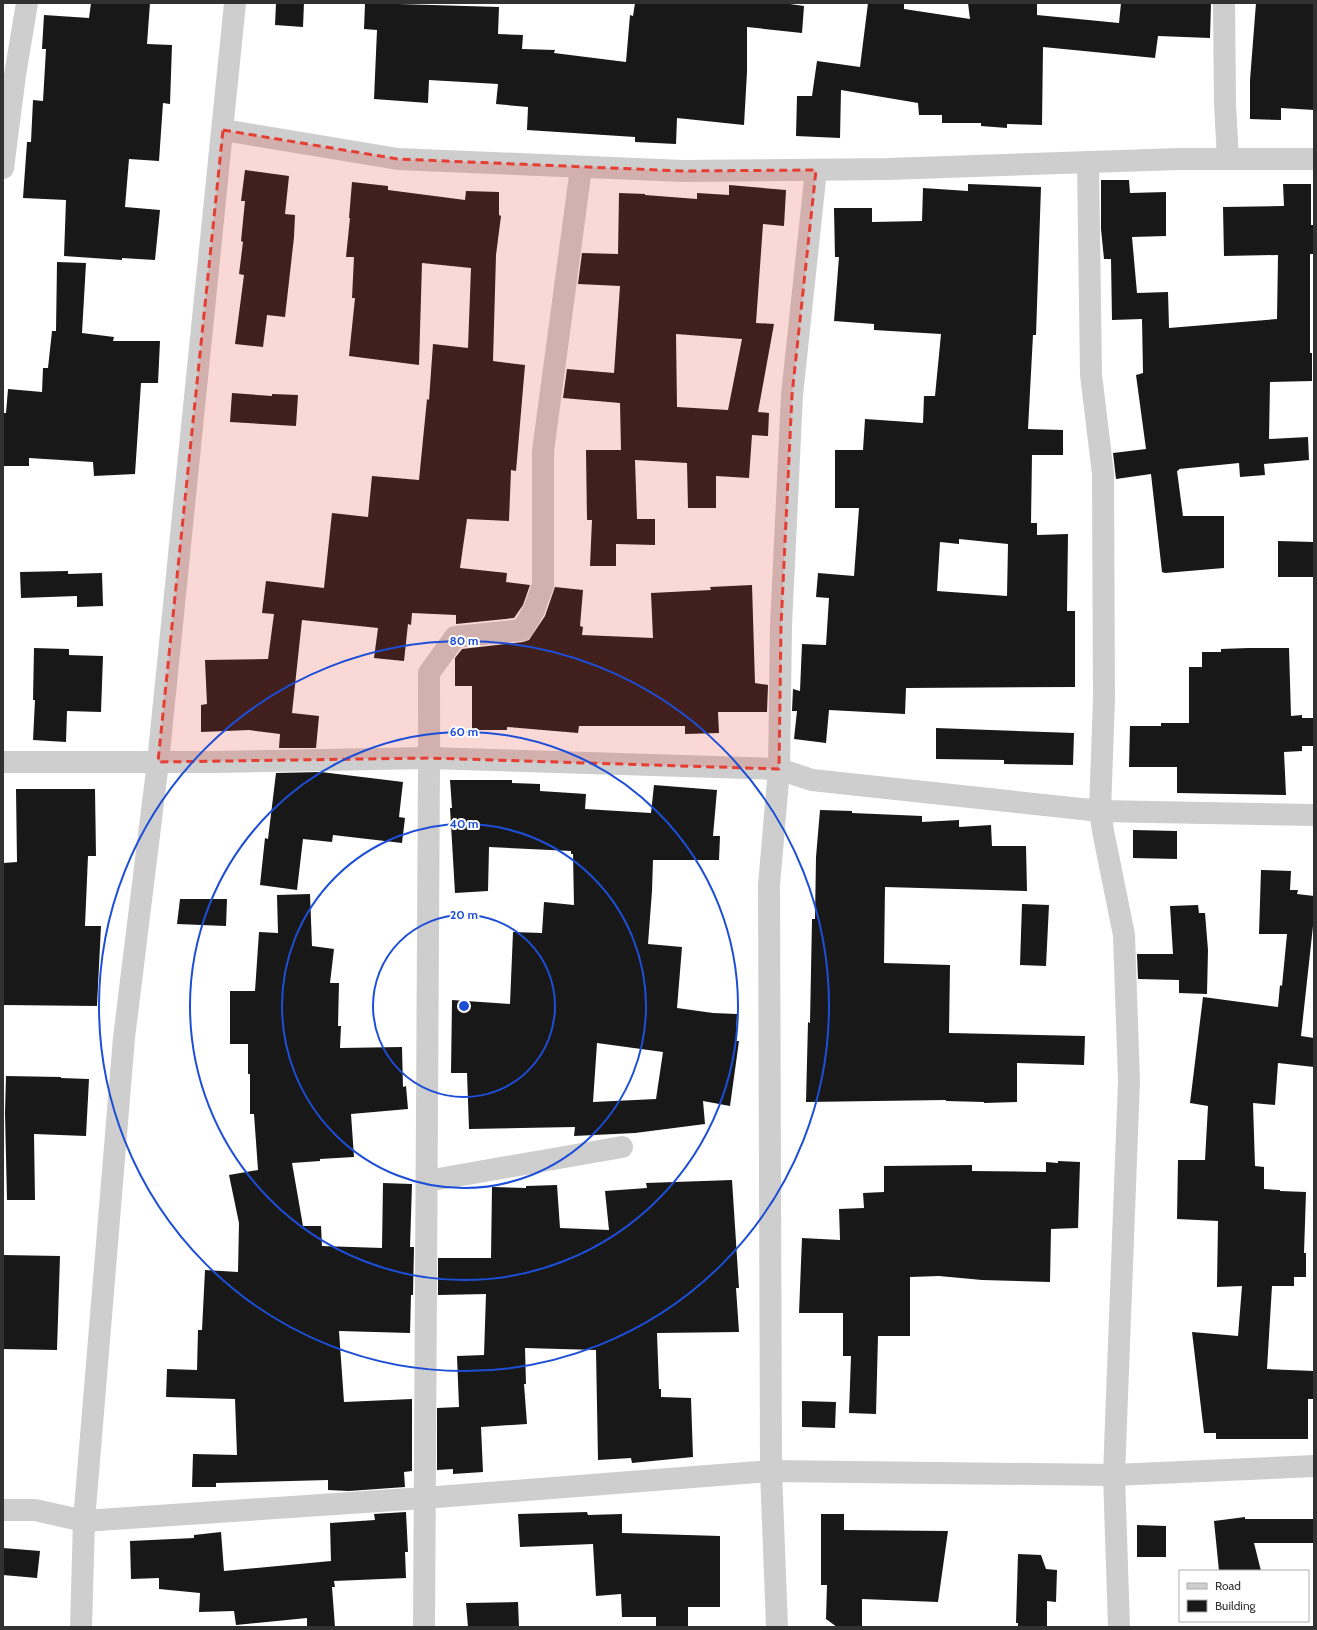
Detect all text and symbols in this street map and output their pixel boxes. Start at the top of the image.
text: 80 m [450,633,478,648]
text: 60 m [450,724,478,739]
text: 40 m [449,816,479,831]
text: 20 m [450,907,478,922]
centre of rings [457,999,471,1013]
legend [1179,1570,1309,1622]
text: Road [1215,1578,1241,1593]
text: Building [1215,1598,1257,1613]

